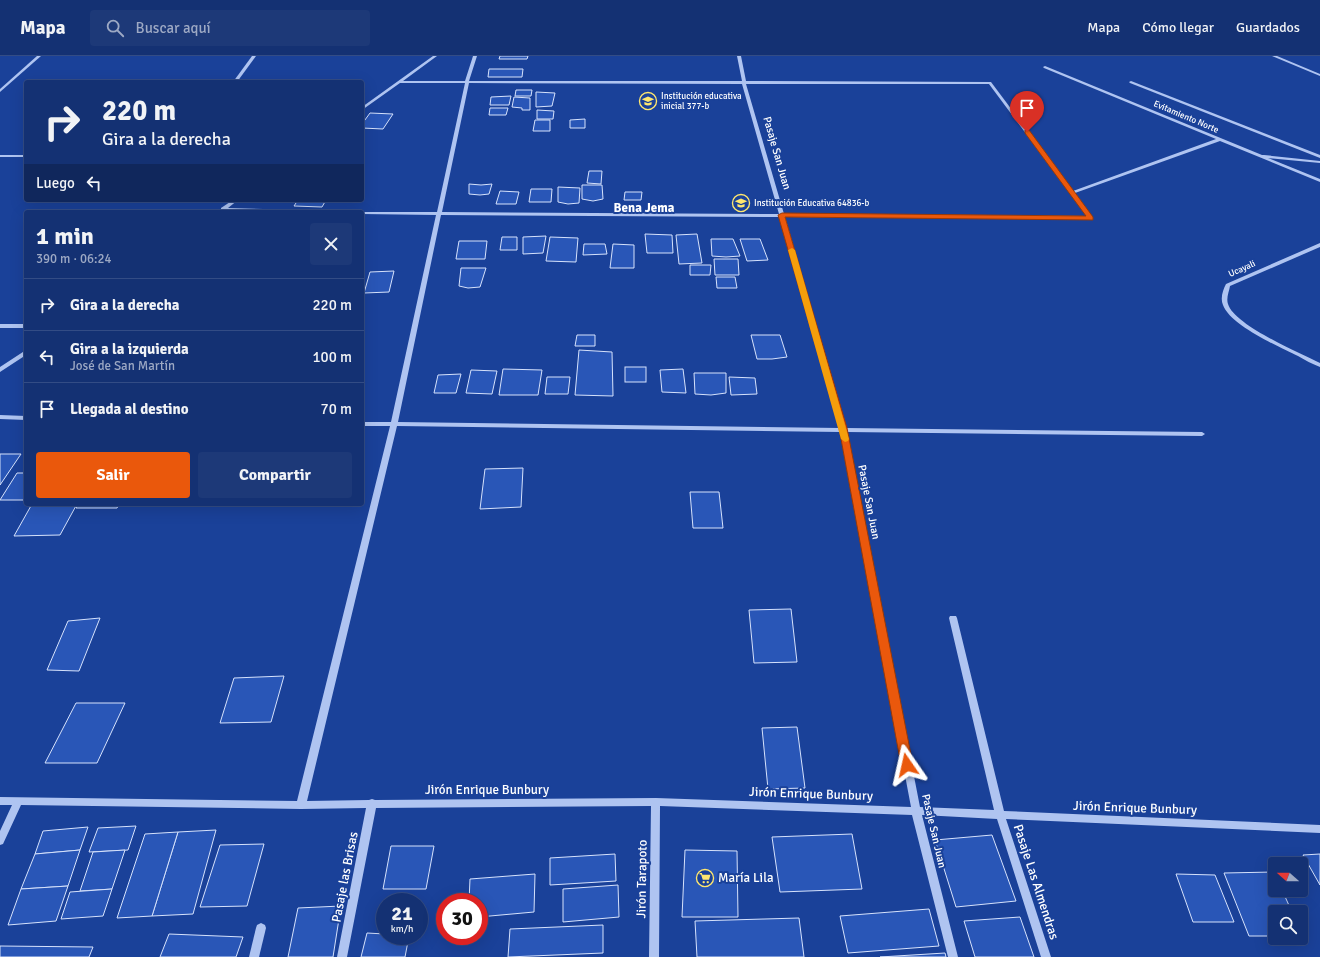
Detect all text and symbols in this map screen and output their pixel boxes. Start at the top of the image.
search box [90,10,370,46]
text: Mapa [20,16,66,40]
icon: search [104,17,126,39]
text: Buscar aquí [136,19,211,37]
text: Mapa [1087,19,1120,36]
text: Cómo llegar [1142,19,1214,36]
text: Guardados [1236,19,1300,36]
school or university icon: Institución educativa inicial 377-b [638,91,658,111]
place label: Institución educativa inicial 377-b [661,91,742,112]
pin [1010,91,1044,132]
text: 220 m [102,94,176,128]
icon: right [36,96,88,148]
icon: arrive [1016,97,1038,119]
street label: Evitamiento Norte [1152,98,1221,136]
street label: Pasaje San Juan [760,115,794,191]
text: Gira a la derecha [102,128,231,150]
icon: left [83,172,105,194]
text: Luego [36,174,75,192]
school or university icon: Institución Educativa 64836-b [731,193,751,213]
place label: Institución Educativa 64836-b [754,198,870,209]
district label: Bena Jema [614,200,675,216]
text: 1 min [36,221,94,251]
button: close [310,223,352,265]
text: 390 m · 06:24 [36,251,112,267]
street label: Ucayali [1227,258,1257,280]
icon: right [36,294,58,316]
text: Gira a la derecha [70,296,180,314]
text: 220 m [312,296,352,314]
text: Gira a la izquierda [70,340,189,358]
icon: left [36,346,58,368]
text: 100 m [312,348,352,366]
text: José de San Martín [70,358,175,374]
icon: arrive [36,398,58,420]
text: Llegada al destino [70,400,189,418]
text: 70 m [321,400,352,418]
button: Salir [36,452,190,498]
button: Compartir [198,452,352,498]
street label: Pasaje San Juan [855,464,883,540]
position arrow [886,744,928,786]
street label: Jirón Enrique Bunbury [425,782,549,798]
street label: Jirón Enrique Bunbury [749,784,873,804]
street label: Pasaje San Juan [919,793,949,869]
street label: Jirón Enrique Bunbury [1073,798,1197,818]
street label: Pasaje Las Almendras [1010,822,1062,942]
street label: Pasaje las Brisas [328,830,362,924]
street label: Jirón Tarapoto [633,839,651,918]
north arrow [1268,857,1308,897]
map controls [1268,857,1308,945]
supermarket icon: María Lila [695,868,715,888]
place label: María Lila [718,870,774,886]
speed limit sign: 30 [436,893,488,945]
text: 21 [391,901,413,926]
button: search [1268,905,1308,945]
text: km/h [391,923,413,935]

